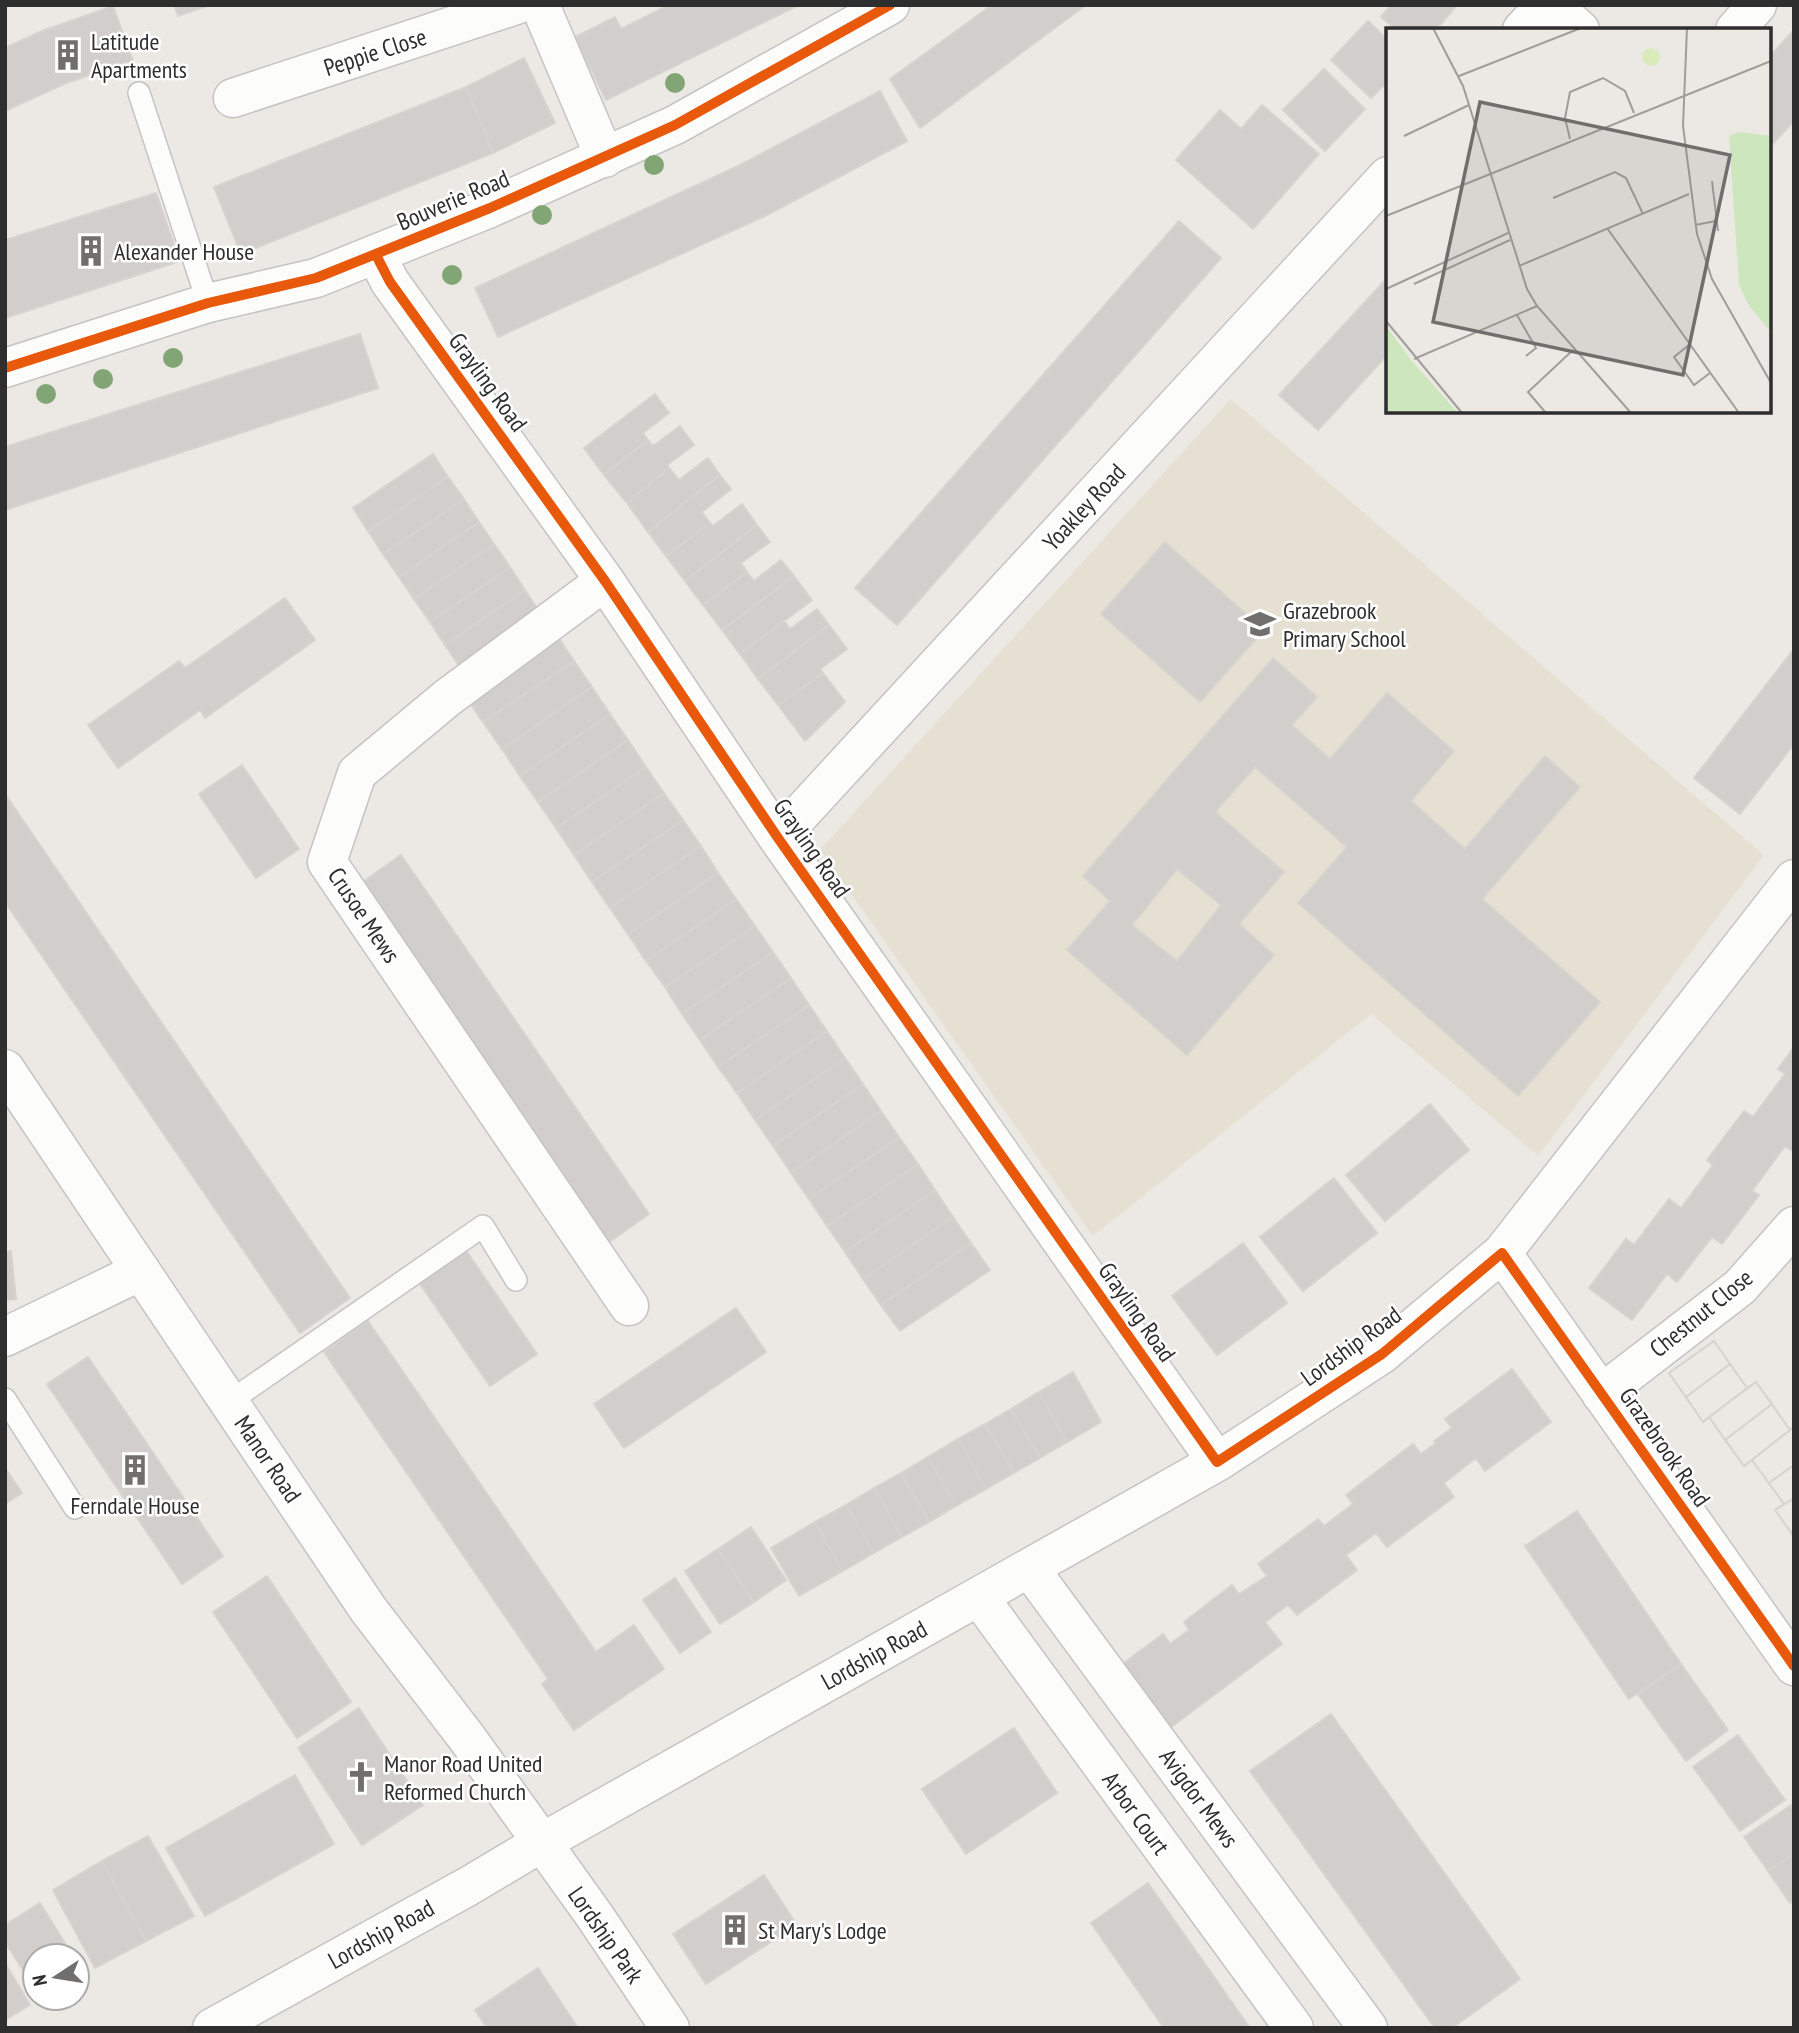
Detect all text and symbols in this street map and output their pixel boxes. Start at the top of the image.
street label: Peppie Close [320,21,430,83]
place label: Latitude Apartments [91,26,187,85]
inset map [1386,28,1771,413]
building icon: Latitude Apartments [51,38,85,72]
street label: Bouverie Road [392,162,514,238]
building icon: Alexander House [74,234,108,268]
place label: Alexander House [114,236,254,267]
street label: Grayling Road [442,326,534,438]
street label: Yoakley Road [1036,457,1132,557]
place label: Grazebrook Primary School [1283,595,1406,654]
school or university icon: Grazebrook Primary School [1243,607,1277,641]
street label: Grayling Road [766,792,858,904]
street label: Crusoe Mews [321,861,407,969]
street label: Grayling Road [1091,1256,1183,1368]
street label: Chestnut Close [1643,1262,1759,1364]
street label: Lordship Road [1295,1299,1407,1393]
street label: Grazebrook Road [1613,1381,1717,1513]
street label: Manor Road [228,1410,308,1508]
building icon: Ferndale House [118,1453,152,1487]
place label: Ferndale House [70,1490,200,1521]
street label: Lordship Road [815,1613,933,1697]
street label: Avigdor Mews [1153,1742,1245,1854]
place label: Manor Road United Reformed Church [384,1748,542,1807]
church icon: Manor Road United Reformed Church [344,1760,378,1794]
street label: Arbor Court [1095,1765,1177,1861]
street label: Lordship Park [561,1881,651,1990]
street label: Lordship Road [322,1892,440,1976]
building icon: St Mary's Lodge [718,1913,752,1947]
place label: St Mary's Lodge [758,1915,887,1946]
north arrow [21,1942,91,2012]
text: N [27,1973,52,1988]

